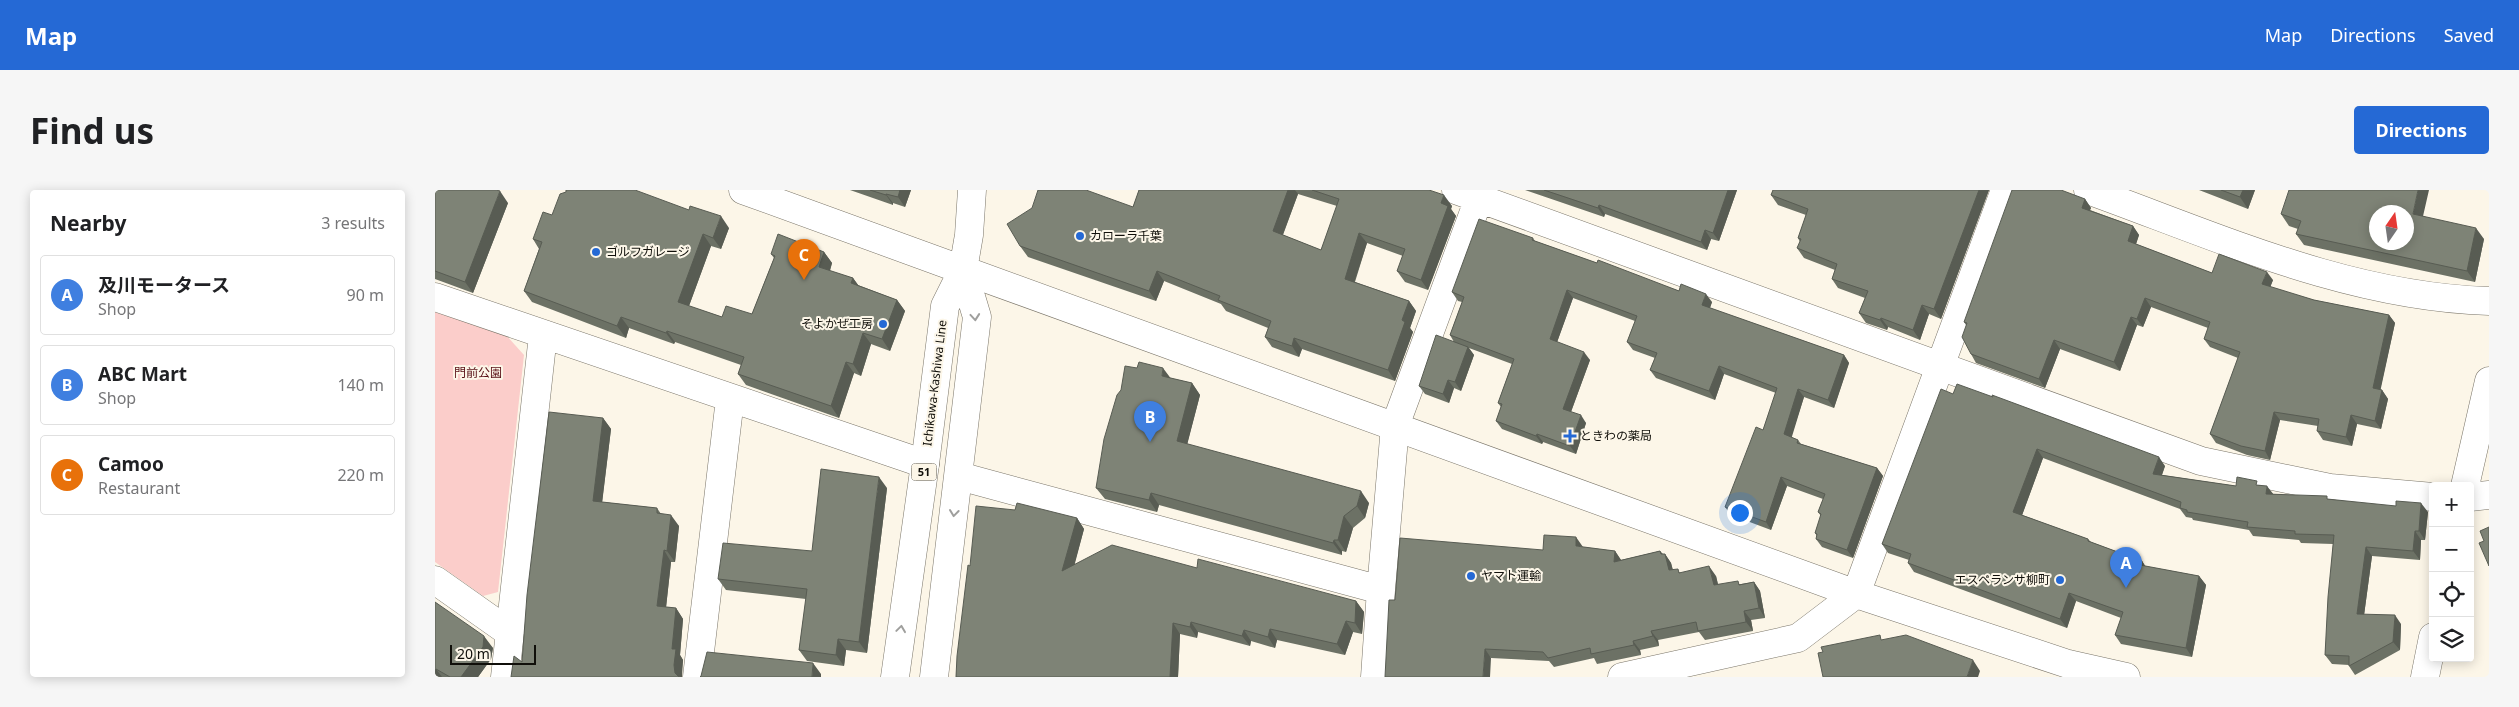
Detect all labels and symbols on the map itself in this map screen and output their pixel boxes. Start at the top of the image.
north arrow [2369,205,2414,250]
place label: カローラ千葉 [1090,227,1162,244]
marker: カローラ千葉 [1074,230,1086,242]
pin: C [788,239,820,280]
place label: ゴルフガレージ [606,243,690,260]
marker: ゴルフガレージ [590,246,602,258]
one-way arrow [970,313,981,321]
place label: そよかぜ工房 [801,315,873,332]
marker: そよかぜ工房 [877,318,889,330]
street label: Ichikawa-Kashiwa Line [918,319,951,447]
park label: 門前公園 [454,364,502,381]
pin: B [1134,401,1166,442]
place label: ときわの薬局 [1580,427,1652,444]
marker: ときわの薬局 [1564,430,1576,442]
road number: 51 [911,464,937,480]
your location [1727,500,1753,526]
one-way arrow [949,509,960,517]
pin: A [2110,547,2142,588]
place label: ヤマト運輸 [1481,567,1541,584]
marker: ヤマト運輸 [1465,570,1477,582]
place label: エスペランサ柳町 [1955,571,2050,588]
marker: エスペランサ柳町 [2054,574,2066,586]
one-way arrow [895,624,906,632]
scale bar [450,642,536,665]

